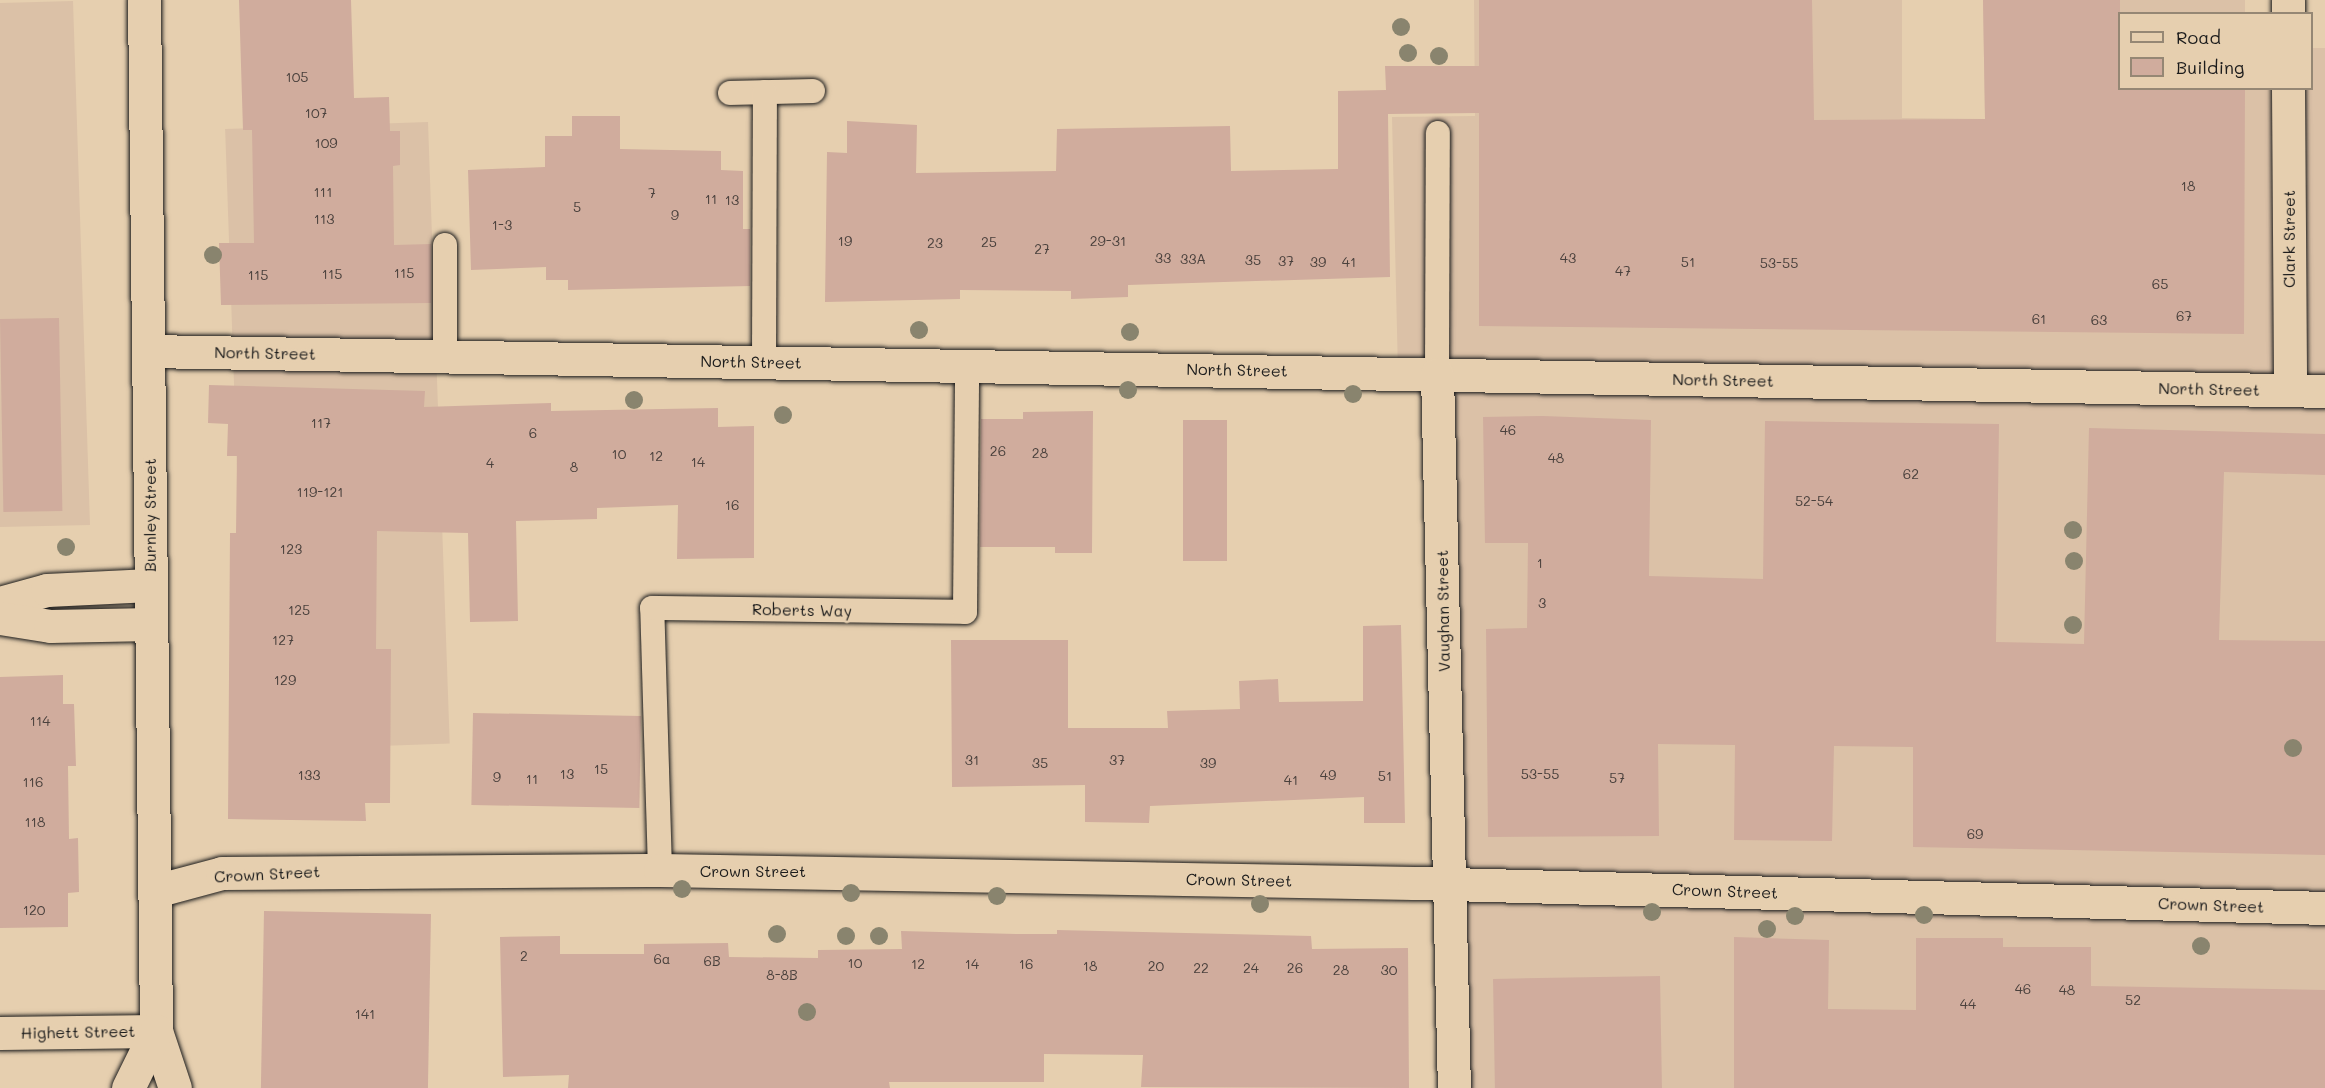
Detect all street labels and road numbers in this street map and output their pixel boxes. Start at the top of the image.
street label: Clark Street [2279,190,2299,288]
street label: North Street [214,343,316,363]
street label: North Street [700,352,802,372]
street label: North Street [1186,360,1288,380]
street label: North Street [1672,370,1774,390]
street label: North Street [2158,379,2260,399]
street label: Burnley Street [140,458,160,572]
street label: Vaughan Street [1432,550,1454,672]
street label: Roberts Way [752,600,852,620]
street label: Crown Street [700,861,806,881]
street label: Crown Street [213,862,321,886]
street label: Crown Street [1186,869,1292,891]
street label: Crown Street [1672,880,1778,902]
street label: Crown Street [2158,894,2264,916]
street label: Highett Street [21,1021,135,1043]

